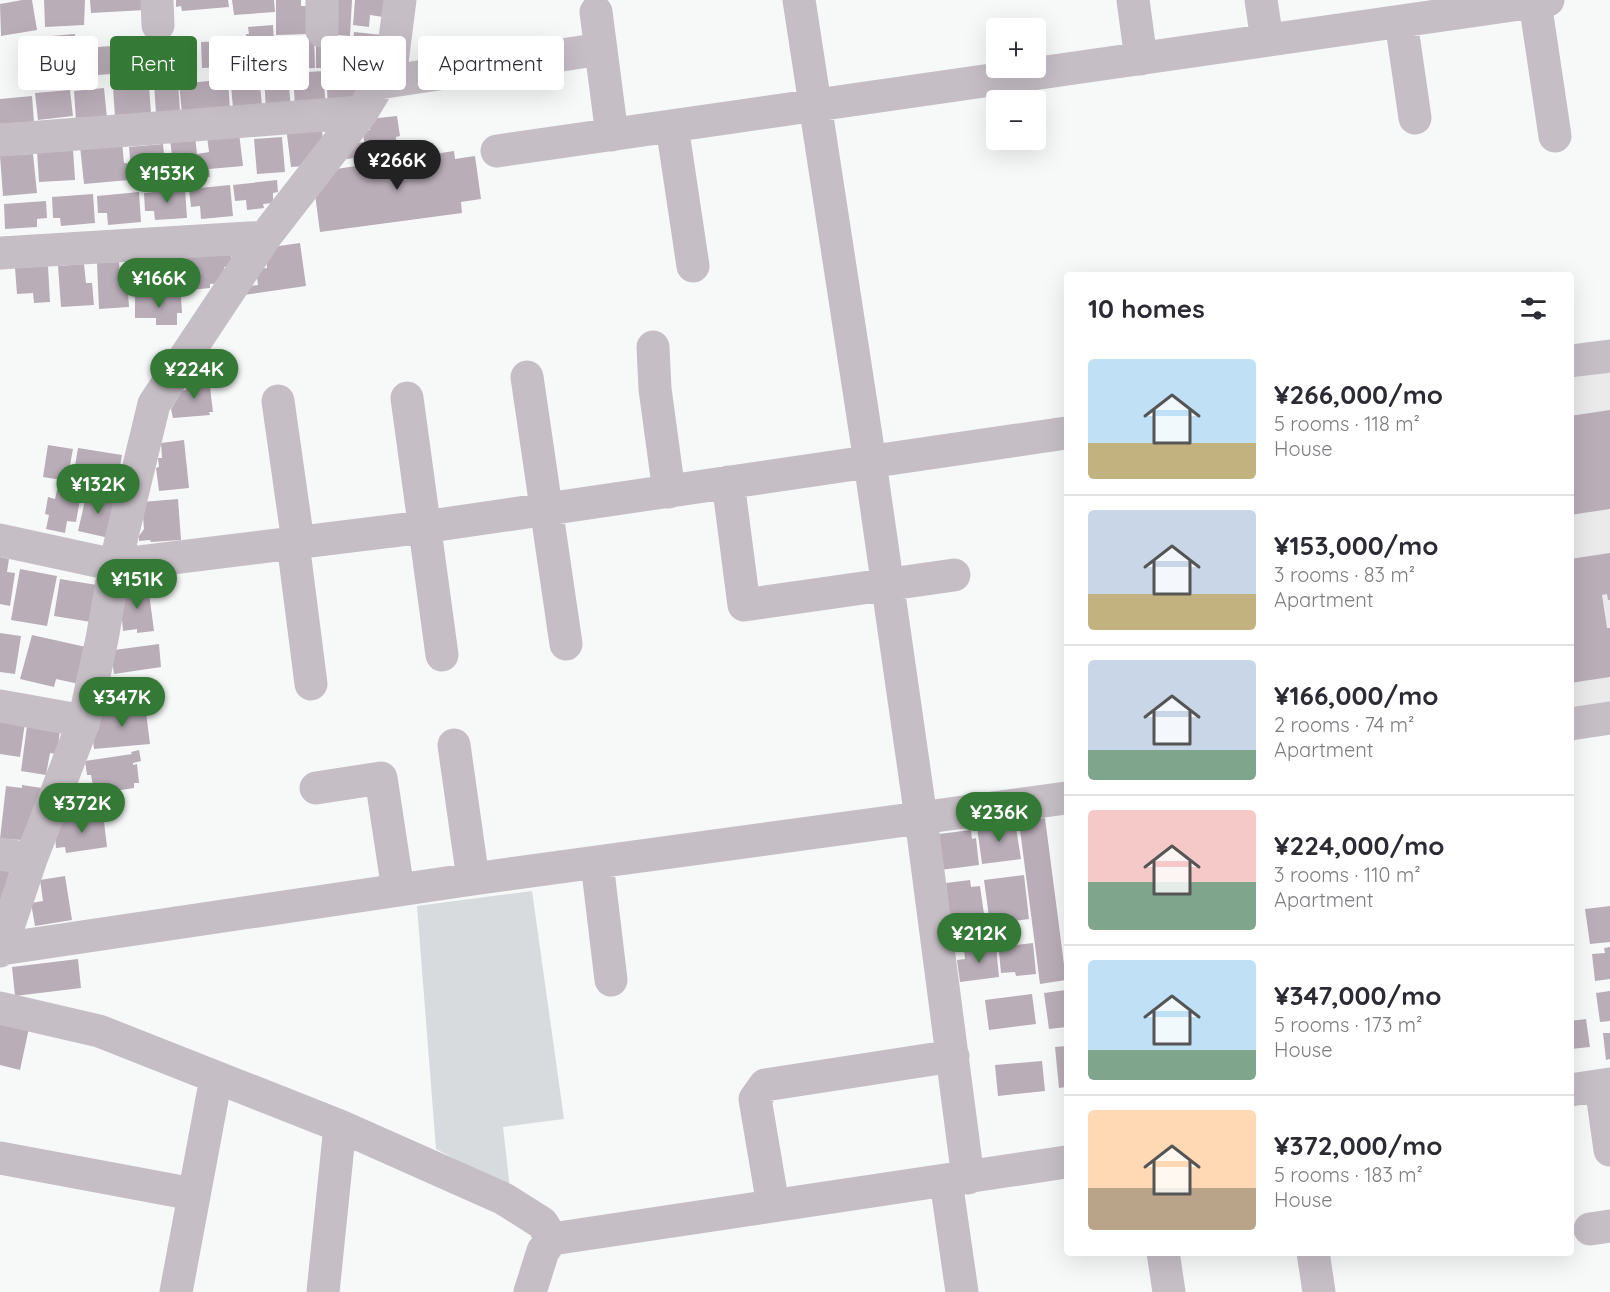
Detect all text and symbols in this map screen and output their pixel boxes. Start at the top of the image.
map controls [986,18,1046,150]
button: + [986,18,1046,78]
chip: Buy [18,36,98,90]
chip: Rent [110,36,197,90]
chip: Filters [209,36,309,90]
chip: New [321,36,406,90]
chip: Apartment [418,36,564,90]
button: − [986,90,1046,150]
pin: ¥266K [355,140,439,191]
text: ¥266K [368,147,426,172]
pin: ¥153K [125,153,209,204]
text: ¥153K [139,160,195,185]
pin: ¥166K [117,258,201,309]
text: ¥166K [132,265,186,290]
text: 10 homes [1088,292,1205,325]
icon: filters [1517,292,1550,325]
pin: ¥224K [152,349,236,400]
text: ¥224K [164,356,224,381]
text: ¥266,000/mo [1274,378,1443,411]
icon: home [1136,383,1208,455]
text: 5 rooms · 118 m² [1274,411,1420,436]
text: House [1274,436,1333,461]
pin: ¥132K [56,464,140,515]
text: ¥132K [71,471,125,496]
text: ¥153,000/mo [1274,529,1439,562]
icon: home [1136,534,1208,606]
pin: ¥151K [95,559,179,610]
text: 3 rooms · 83 m² [1274,562,1415,587]
text: ¥151K [111,566,163,591]
text: Apartment [1274,587,1374,612]
pin: ¥347K [80,677,164,728]
text: ¥166,000/mo [1274,679,1438,712]
text: ¥347K [93,684,151,709]
icon: home [1136,684,1208,756]
text: 2 rooms · 74 m² [1274,712,1414,737]
text: Apartment [1274,737,1374,762]
pin: ¥372K [40,783,124,834]
text: ¥372K [53,790,111,815]
pin: ¥236K [957,792,1041,843]
text: ¥236K [970,799,1028,824]
text: ¥224,000/mo [1274,829,1444,862]
icon: home [1136,834,1208,906]
text: 3 rooms · 110 m² [1274,862,1421,887]
text: Apartment [1274,887,1374,912]
pin: ¥212K [937,913,1021,964]
text: ¥212K [951,920,1007,945]
text: ¥347,000/mo [1274,979,1441,1012]
icon: home [1136,984,1208,1056]
text: 5 rooms · 173 m² [1274,1012,1422,1037]
text: House [1274,1037,1333,1062]
text: ¥372,000/mo [1274,1129,1443,1162]
icon: home [1136,1134,1208,1206]
text: 5 rooms · 183 m² [1274,1162,1423,1187]
text: House [1274,1187,1333,1212]

